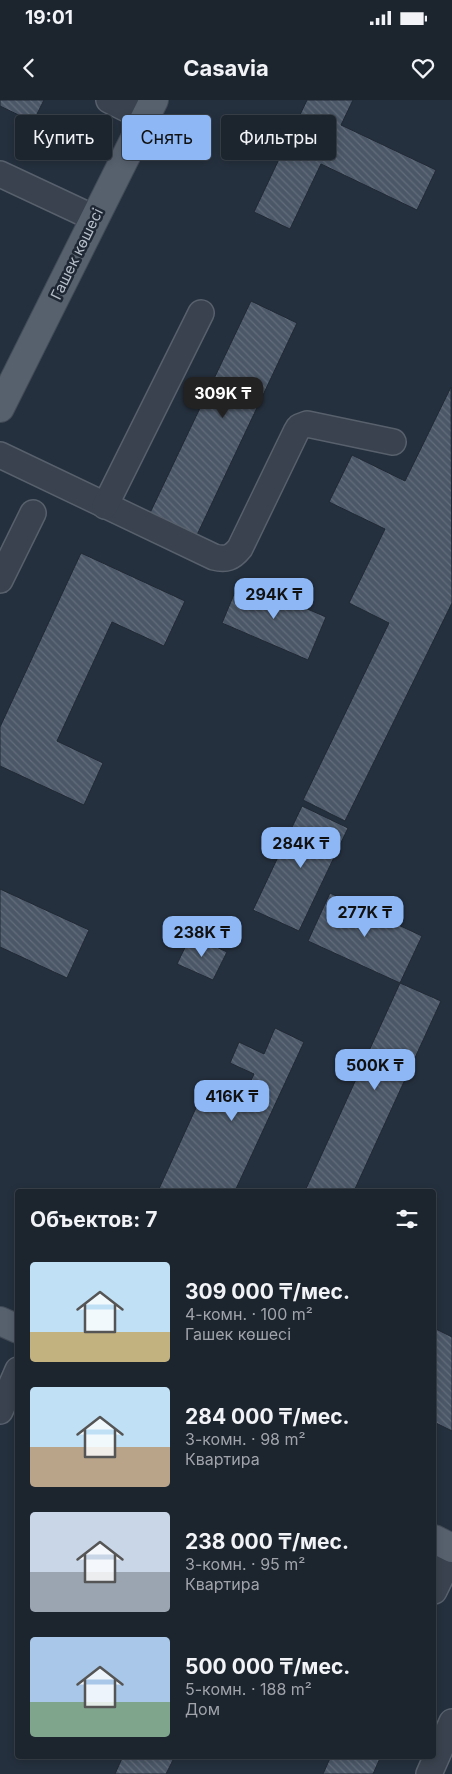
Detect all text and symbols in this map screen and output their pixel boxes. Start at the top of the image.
text: 19:01 [25,6,73,29]
icon: back [15,54,43,82]
icon: heart [409,54,437,82]
text: Casavia [183,55,269,81]
chip: Купить [15,115,112,160]
chip: Снять [122,115,211,160]
chip: Фильтры [221,115,336,160]
street label: Гашек көшесі [46,205,107,303]
pin: 309K ₸ [182,376,264,419]
text: 309K ₸ [194,383,252,403]
pin: 294K ₸ [233,578,315,620]
text: 294K ₸ [245,584,303,604]
pin: 284K ₸ [260,826,342,869]
text: 284K ₸ [272,833,330,853]
pin: 277K ₸ [324,896,406,938]
text: 277K ₸ [338,902,392,922]
pin: 238K ₸ [161,916,243,958]
text: 238K ₸ [174,922,230,942]
pin: 500K ₸ [334,1048,416,1091]
text: 500K ₸ [346,1055,404,1075]
pin: 416K ₸ [191,1080,273,1122]
text: 416K ₸ [205,1086,259,1106]
icon: filters [393,1205,421,1233]
text: Объектов: 7 [30,1207,157,1232]
text: 309 000 ₸/мес. [185,1279,350,1304]
icon: home [70,1282,130,1342]
text: 4-комн. · 100 m² [185,1304,313,1324]
text: Гашек көшесі [185,1324,291,1344]
text: 284 000 ₸/мес. [185,1404,350,1429]
icon: home [70,1407,130,1467]
text: 3-комн. · 98 m² [185,1429,306,1449]
text: Квартира [185,1449,260,1469]
text: 238 000 ₸/мес. [185,1529,349,1554]
icon: home [70,1532,130,1592]
text: 3-комн. · 95 m² [185,1554,305,1574]
text: Квартира [185,1574,260,1594]
text: 500 000 ₸/мес. [185,1654,350,1679]
icon: home [70,1657,130,1717]
text: 5-комн. · 188 m² [185,1679,312,1699]
text: Дом [185,1699,220,1719]

